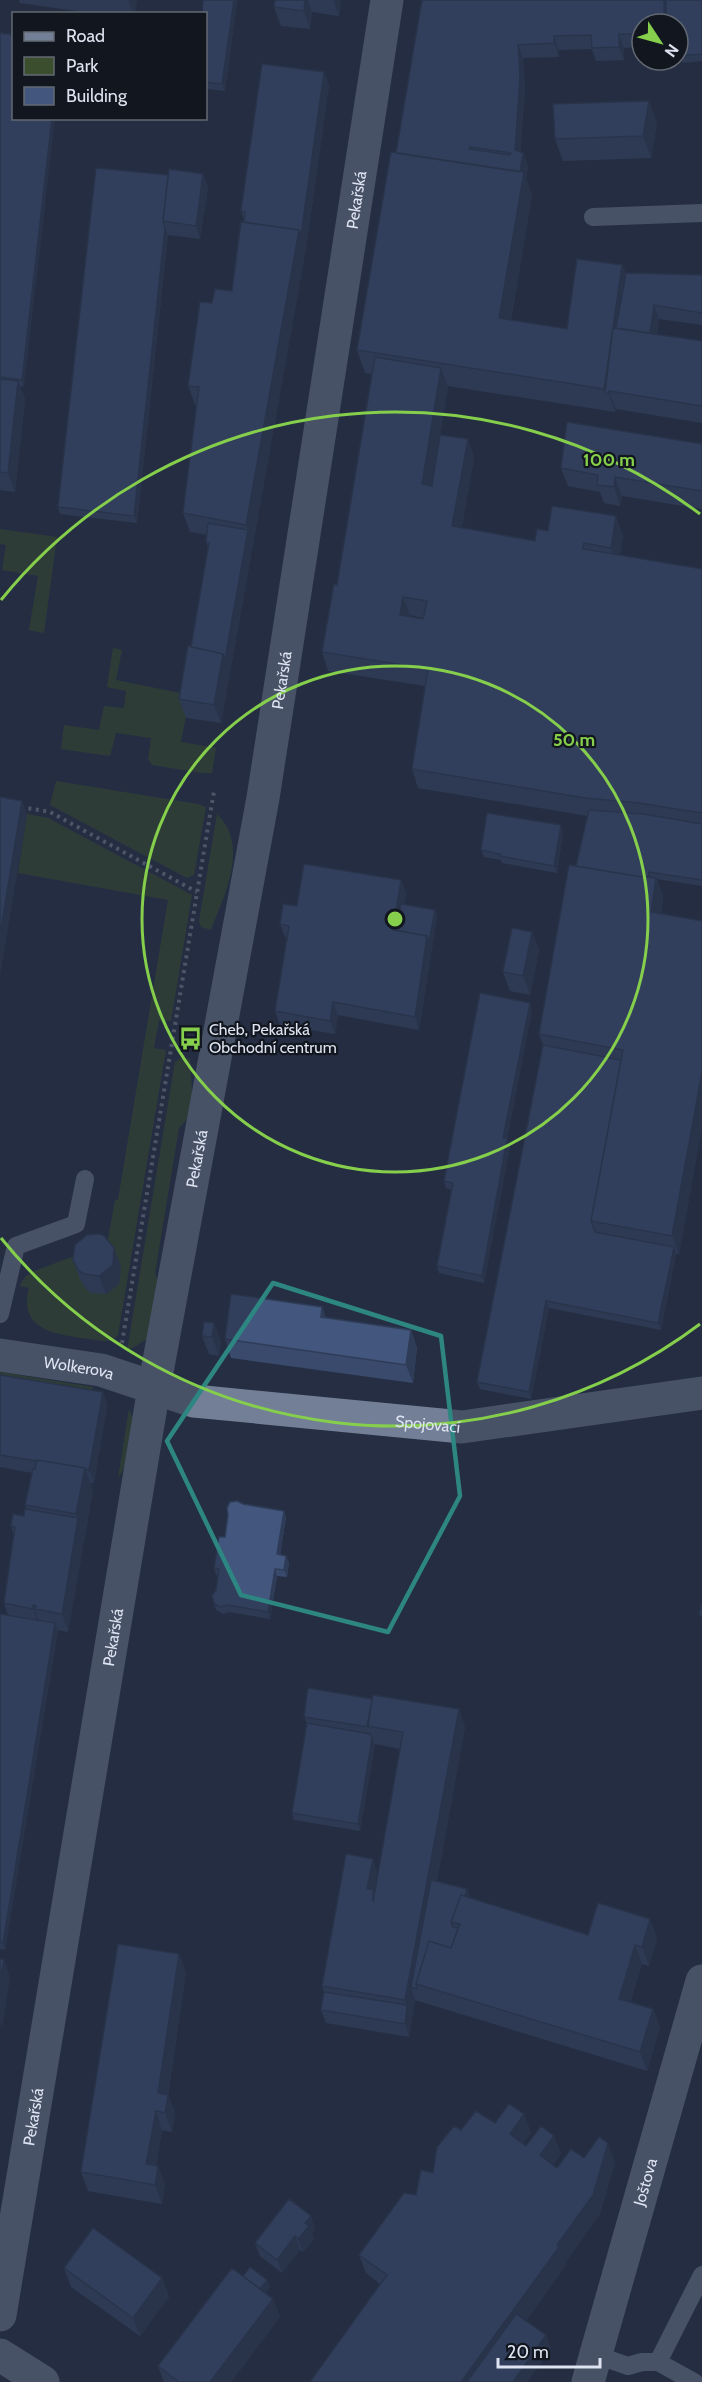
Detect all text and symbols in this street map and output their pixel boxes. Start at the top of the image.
legend [12,12,207,120]
north arrow [630,12,690,72]
text: Road [66,25,105,47]
text: N [661,40,683,61]
text: Park [66,55,99,77]
text: Building [66,85,128,107]
street label: Pekařská [342,169,370,230]
text: 100 m [583,449,635,471]
street label: Pekařská [267,649,295,710]
text: 50 m [553,729,595,751]
centre of rings [385,909,405,929]
place label: Cheb, Pekařská Obchodní centrum [209,1020,337,1057]
bus stop icon: Cheb, Pekařská Obchodní centrum [178,1025,204,1051]
street label: Pekařská [182,1128,211,1189]
street label: Wolkerova [43,1352,117,1383]
street label: Spojovací [394,1411,462,1436]
street label: Pekařská [98,1607,127,1668]
street label: Pekařská [19,2086,47,2147]
street label: Joštova [629,2156,661,2209]
scale bar [498,2331,600,2369]
text: 20 m [507,2341,549,2363]

